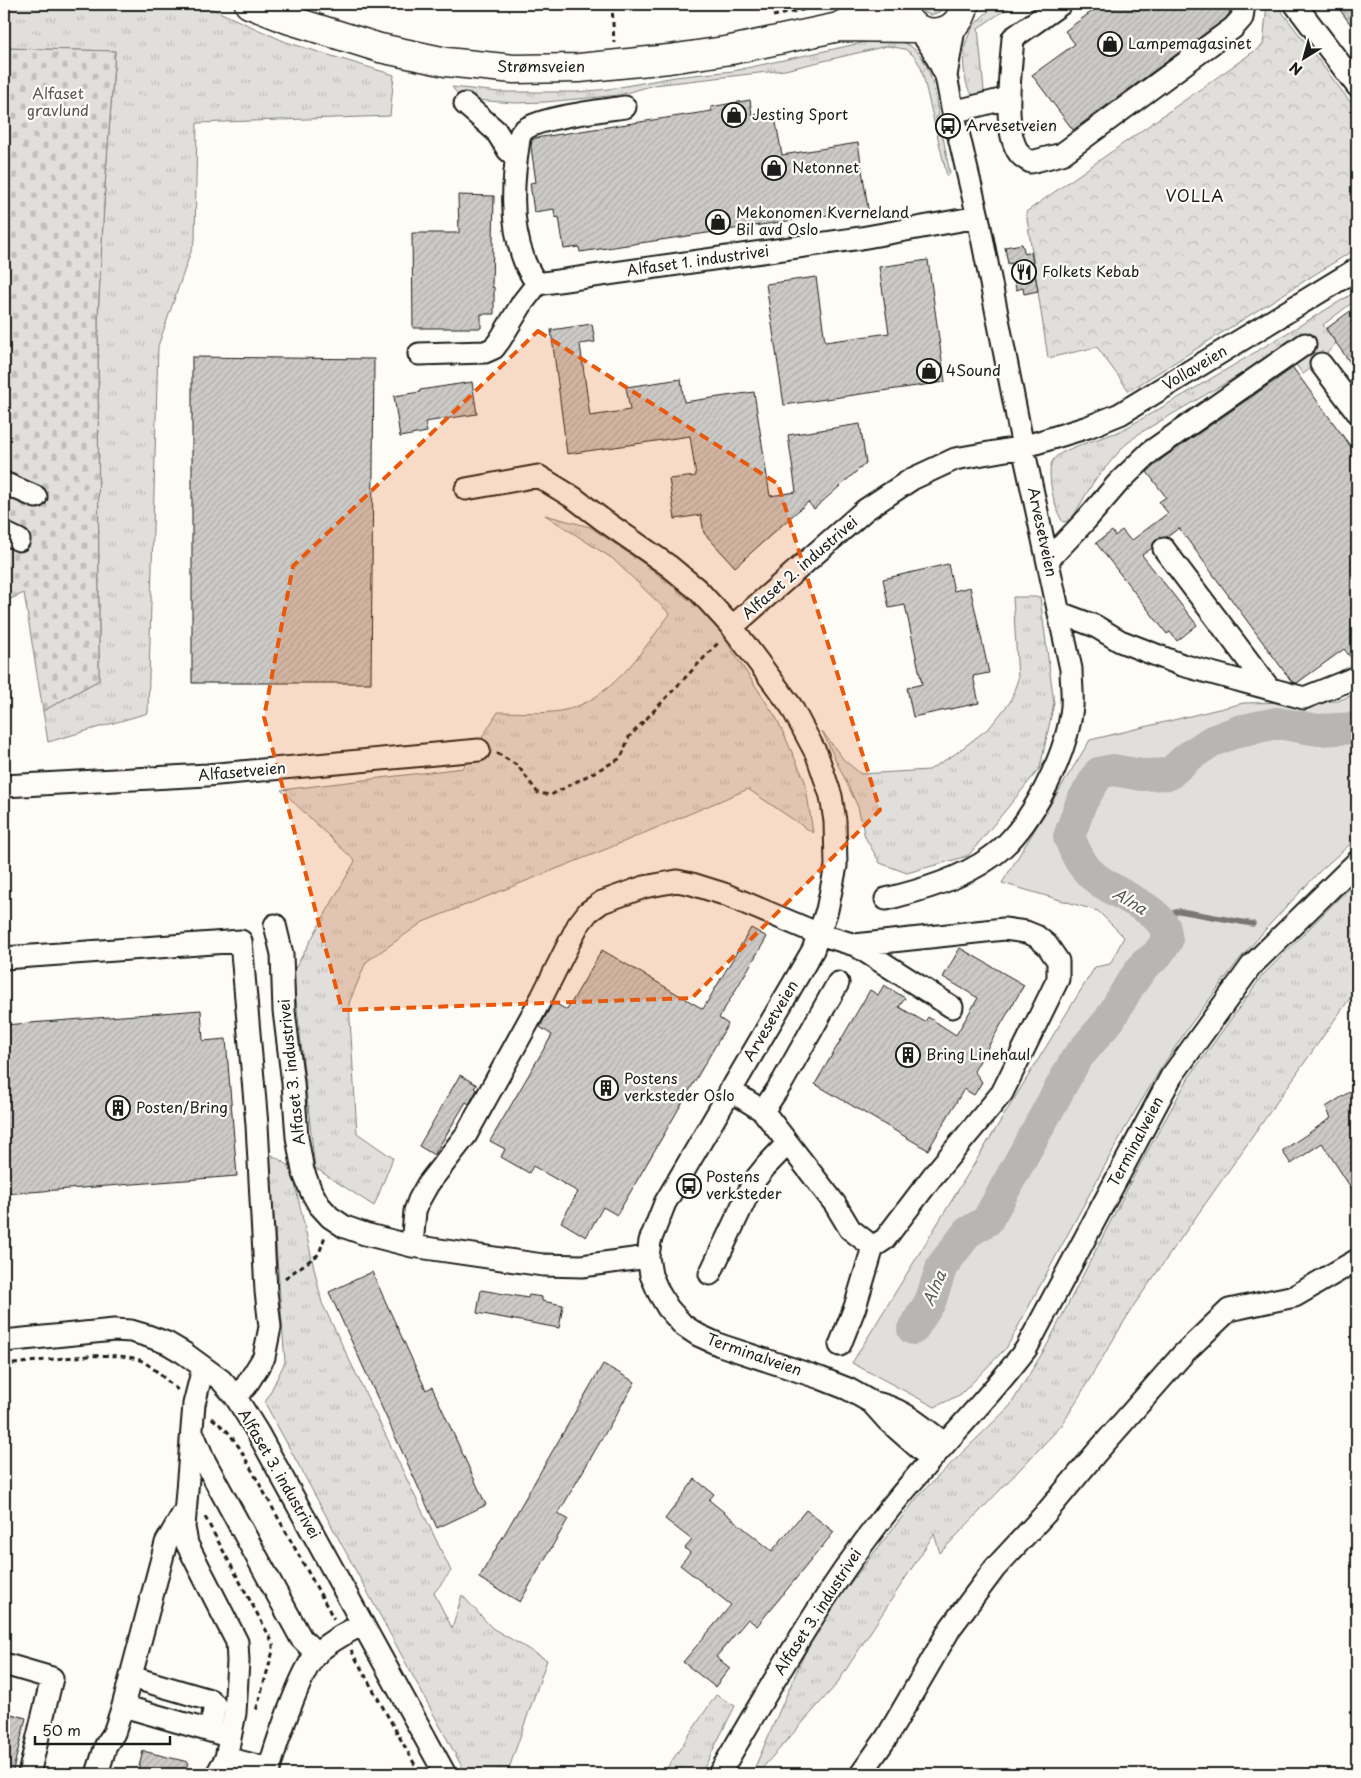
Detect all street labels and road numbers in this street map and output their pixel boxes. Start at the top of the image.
street label: Strømsveien [497,54,585,77]
street label: Alfaset 1. industrivei [625,238,771,281]
street label: Vollaveien [1158,338,1231,395]
street label: Arvesetveien [1023,485,1064,579]
street label: Alfaset 2. industrivei [736,510,862,624]
street label: Alfasetveien [197,755,287,786]
street label: Arvesetveien [736,975,803,1065]
street label: Alfaset 3. industrivei [271,998,310,1146]
street label: Terminalveien [1101,1092,1168,1191]
street label: Terminalveien [704,1326,805,1381]
street label: Alfaset 3. industrivei [234,1404,327,1543]
street label: Alfaset 3. industrivei [767,1543,866,1679]

